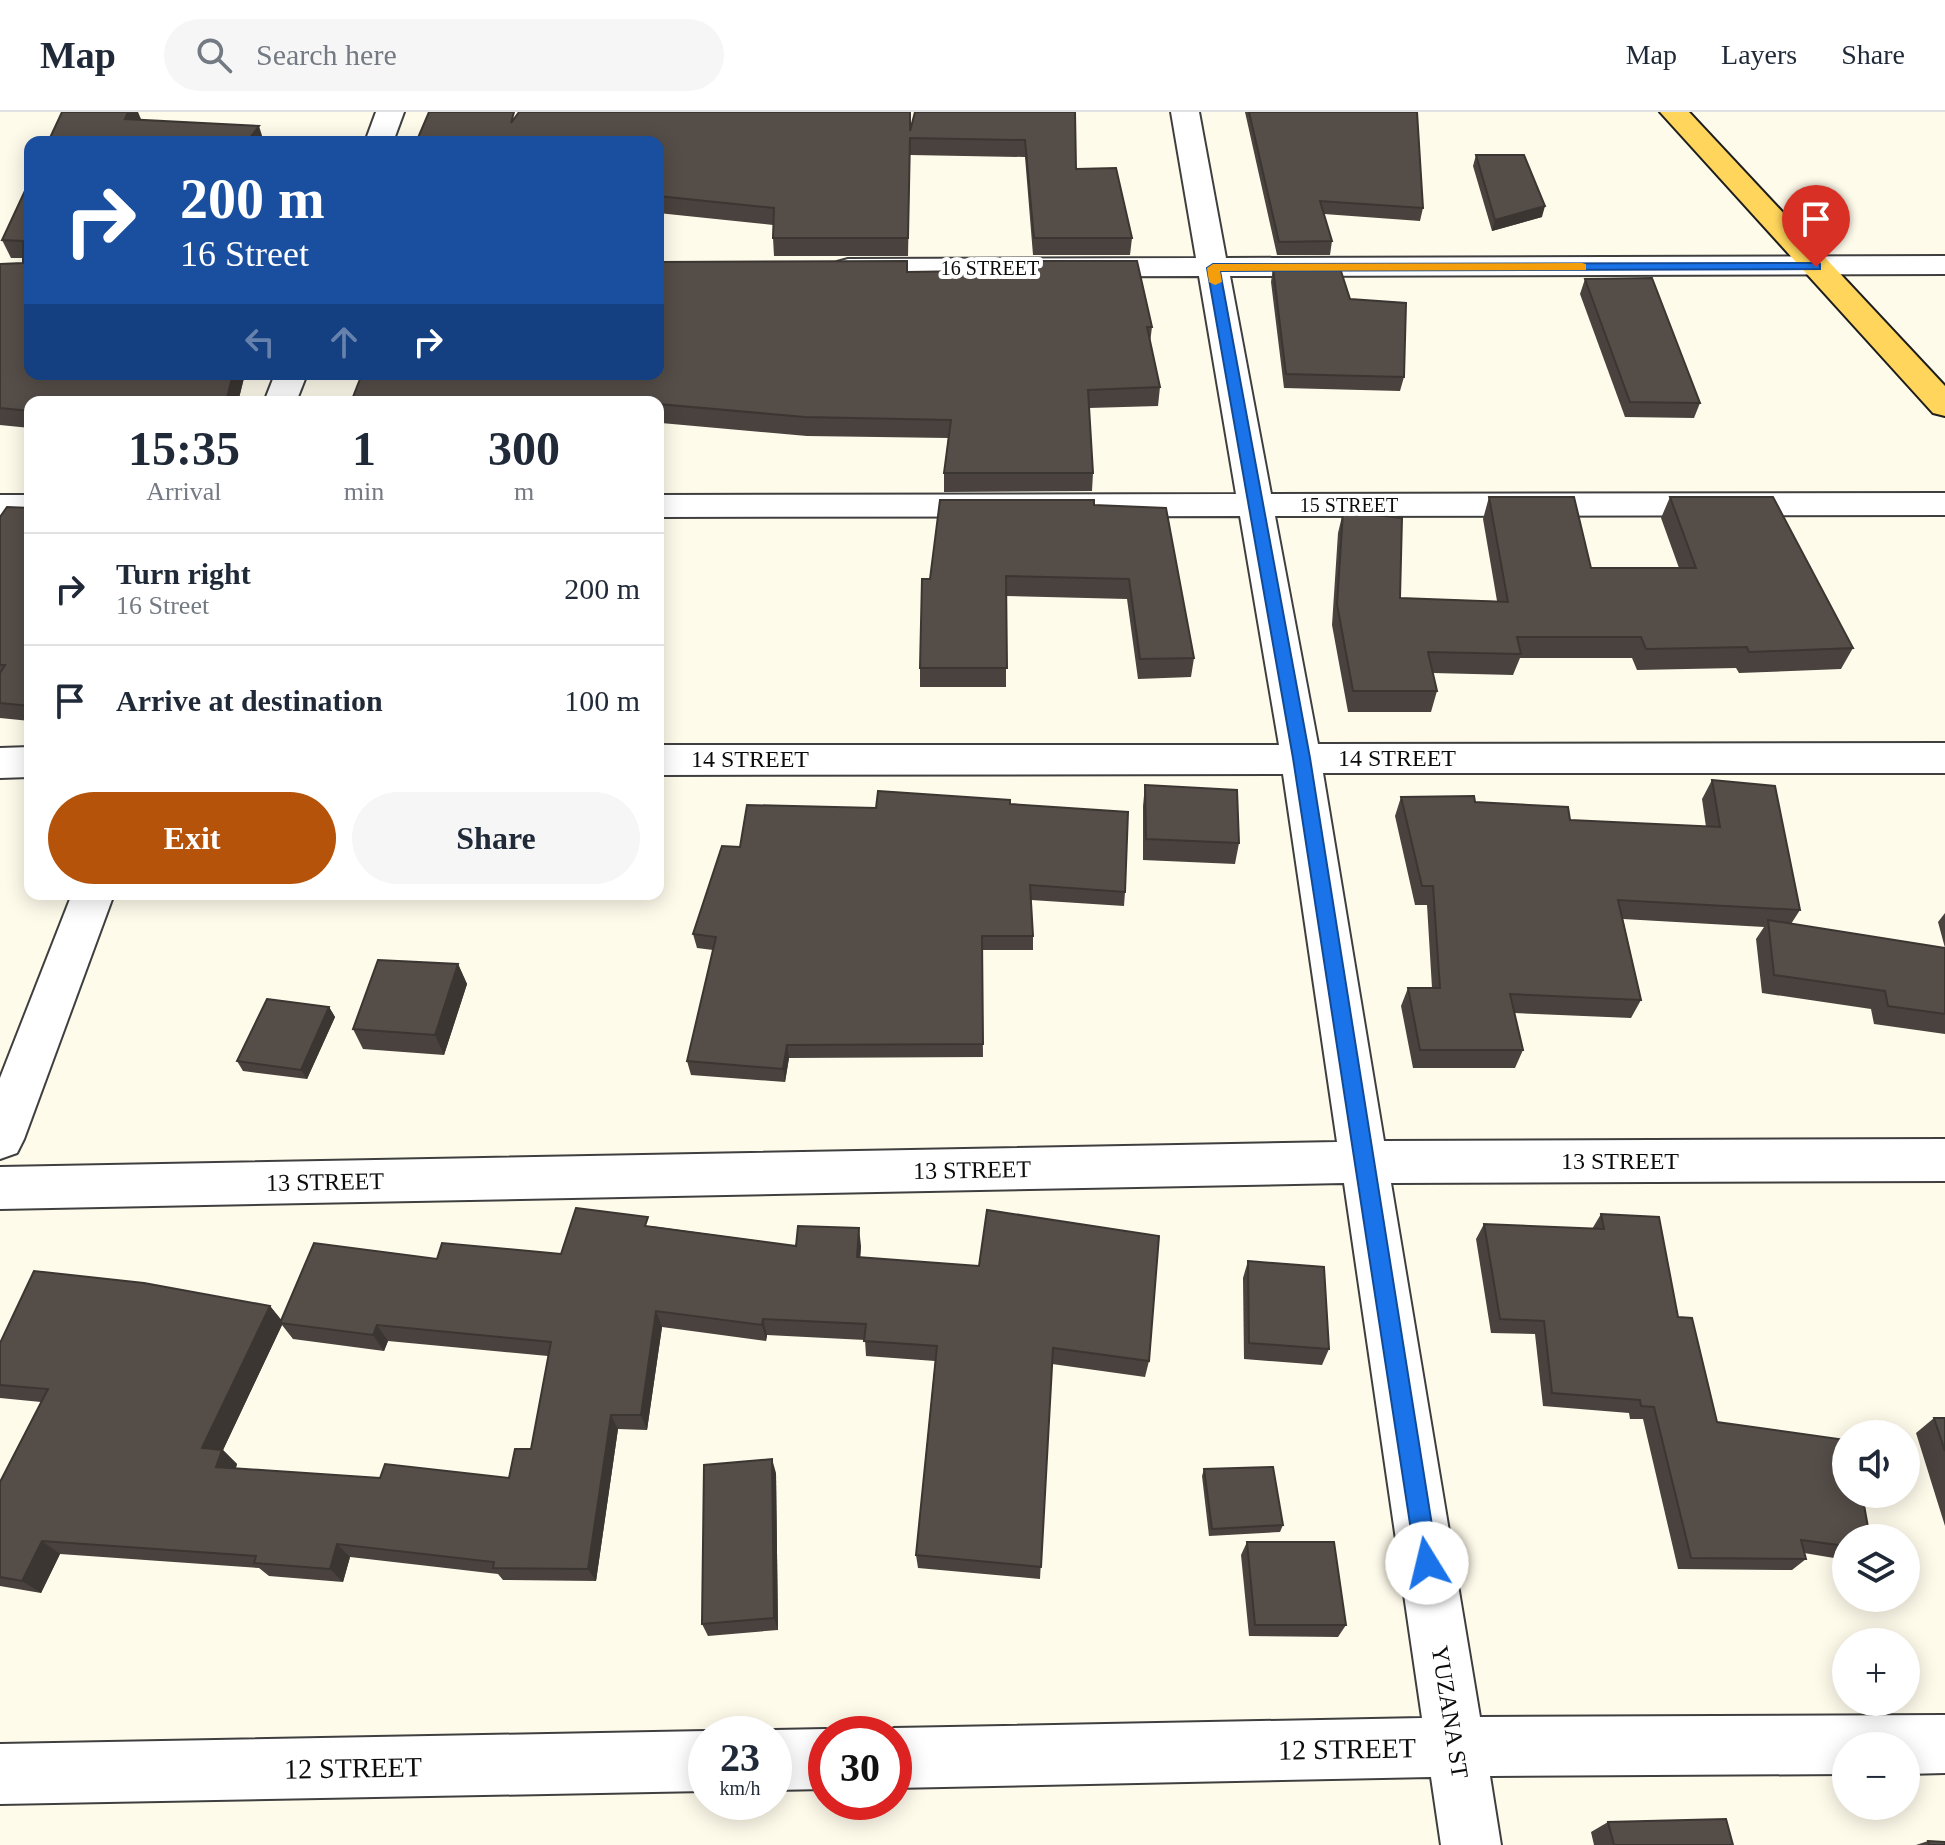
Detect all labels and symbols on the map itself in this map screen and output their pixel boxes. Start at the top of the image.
pin [1782,185,1850,267]
street label: 16 STREET [941,257,1039,279]
street label: 15 STREET [1300,494,1398,516]
street label: 14 STREET [1338,745,1456,771]
street label: 14 STREET [691,746,809,772]
street label: 13 STREET [1561,1148,1679,1174]
street label: 13 STREET [913,1156,1032,1184]
street label: 13 STREET [266,1168,385,1196]
position arrow [1385,1521,1469,1605]
street label: YUZANA ST [1427,1644,1473,1781]
speed limit sign: 30 [808,1716,912,1820]
street label: 12 STREET [1278,1732,1416,1766]
street label: 12 STREET [284,1751,422,1785]

